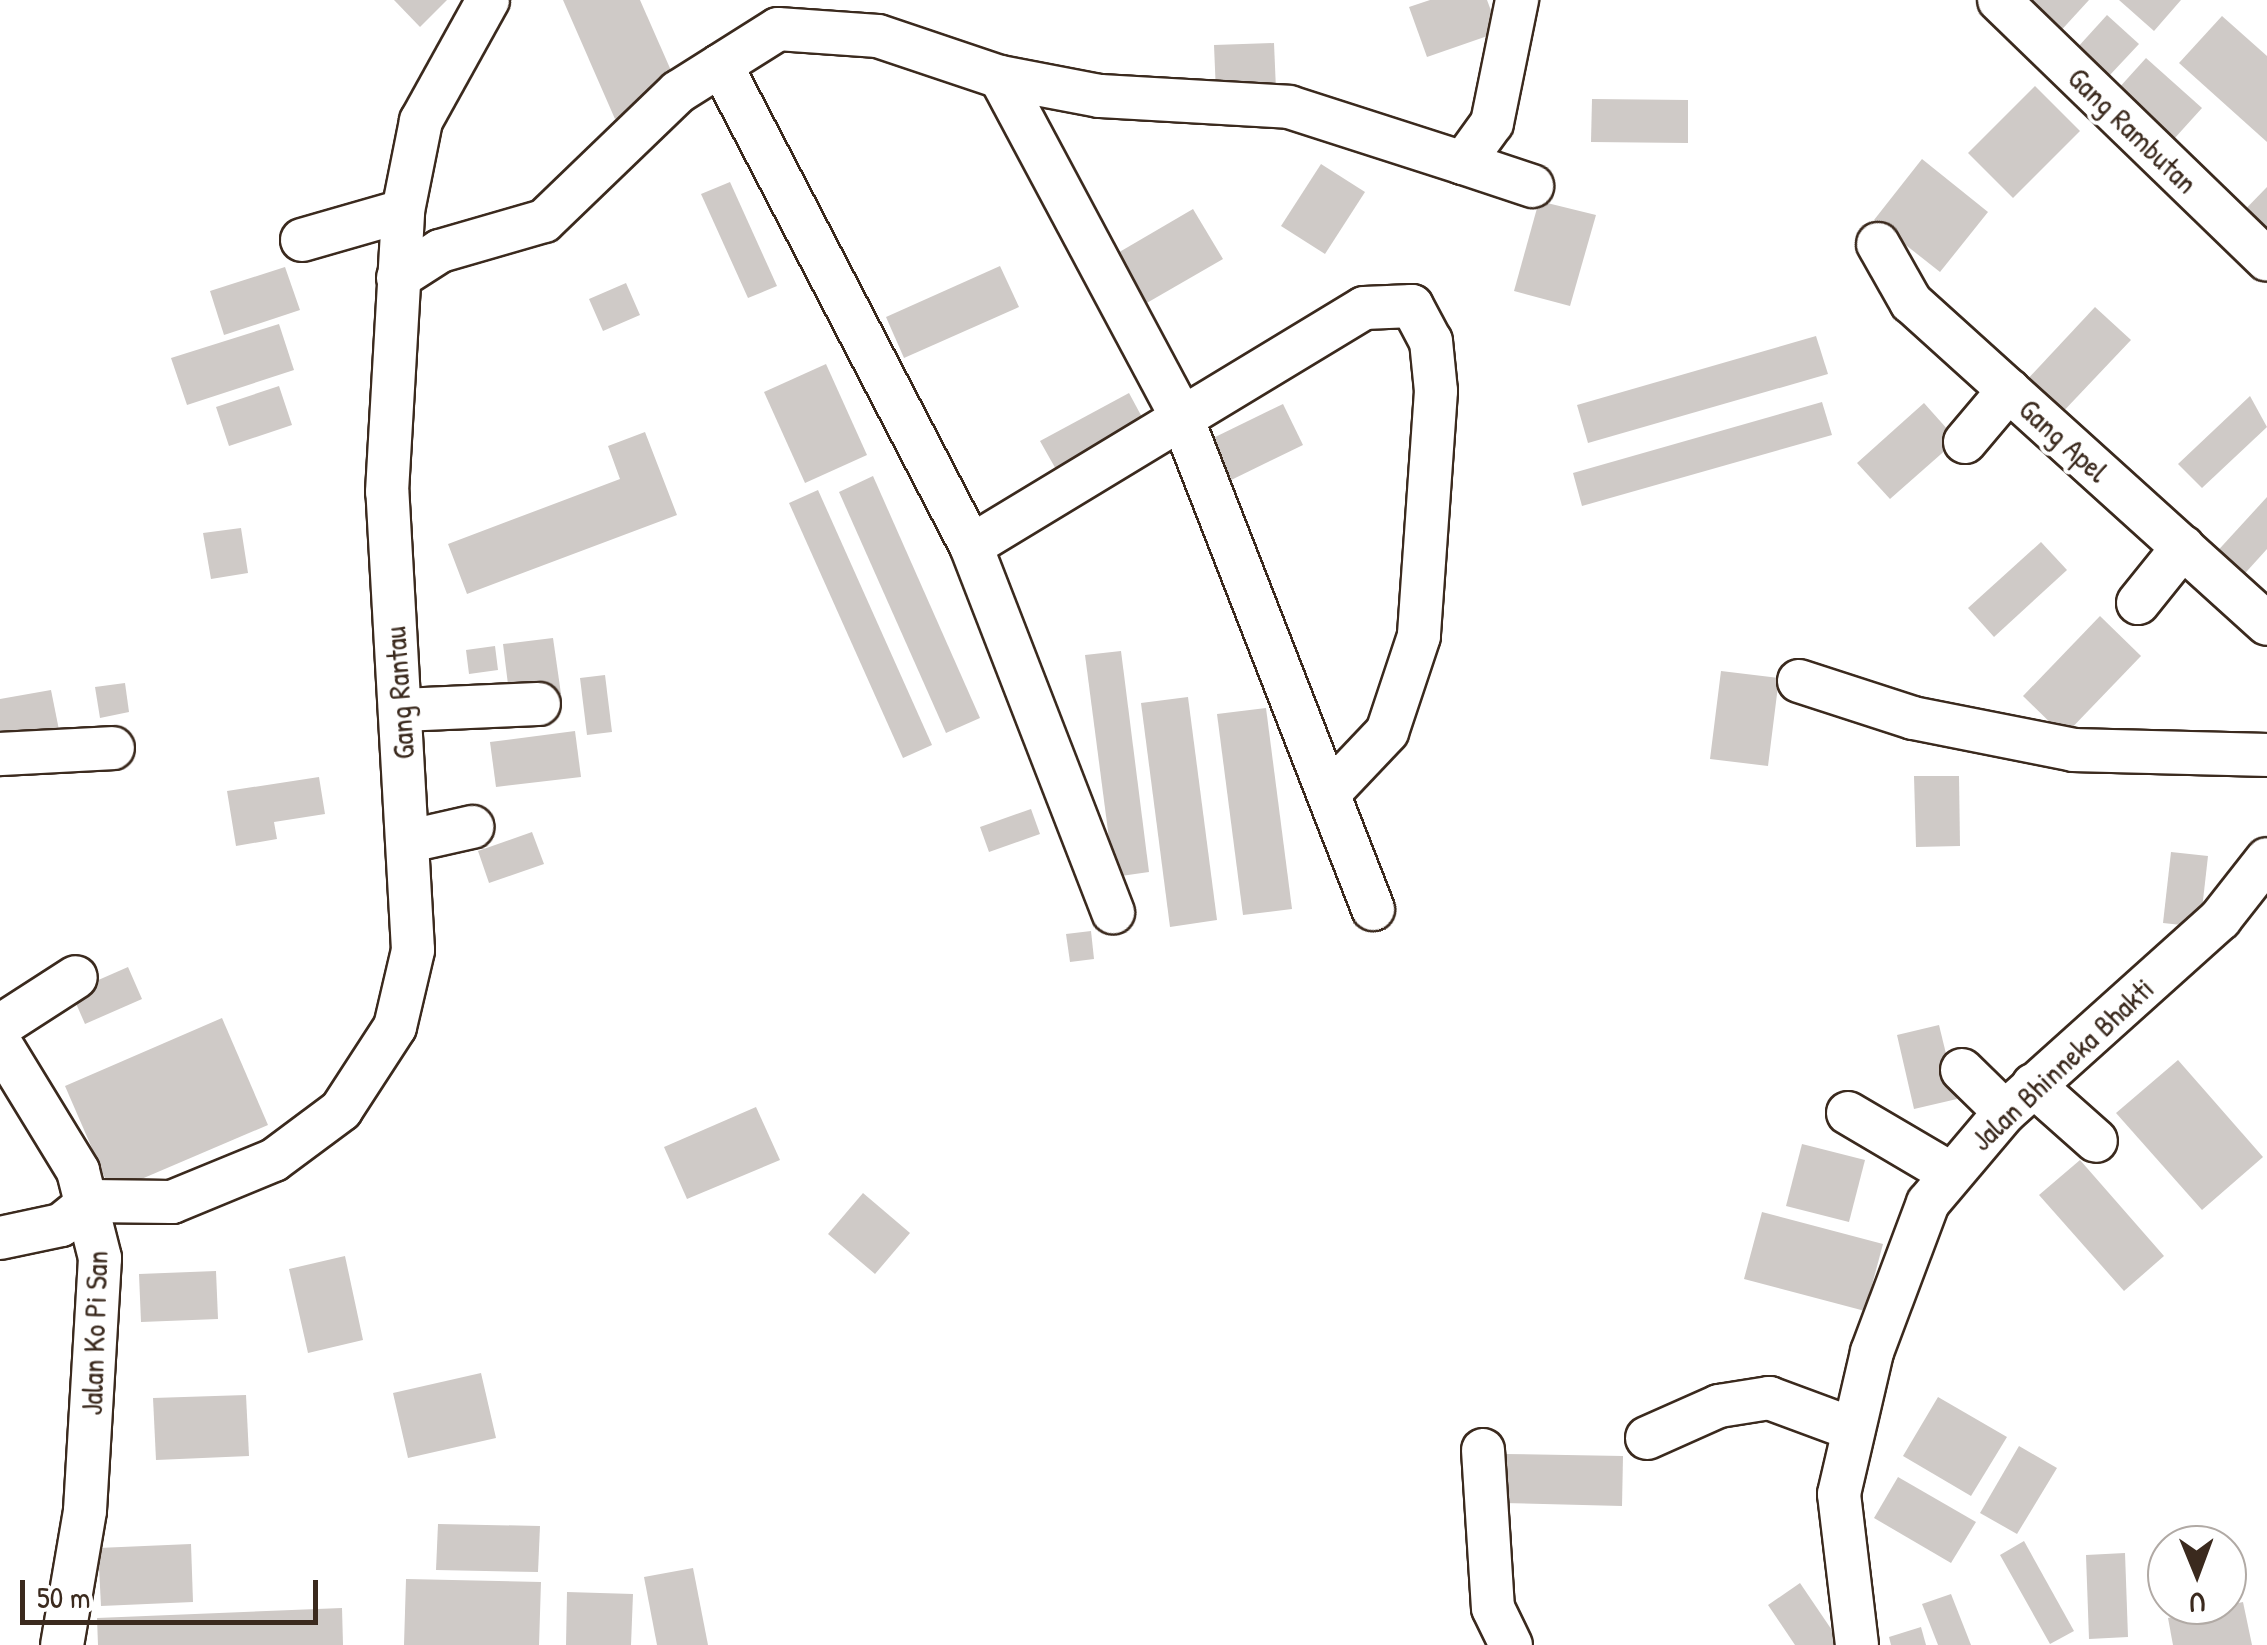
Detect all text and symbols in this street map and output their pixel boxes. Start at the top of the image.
street label: Gang Rambutan [2061,59,2205,201]
street label: Gang Apel [2012,391,2116,489]
street label: Gang Rantau [376,625,422,761]
street label: Jalan Bhinneka Bhakti [1963,970,2161,1158]
street label: Jalan Ko Pi San [73,1250,115,1416]
north arrow [2147,1525,2247,1625]
scale bar [25,1560,322,1622]
text: 50 m [37,1577,90,1617]
text: U [2189,1584,2206,1622]

